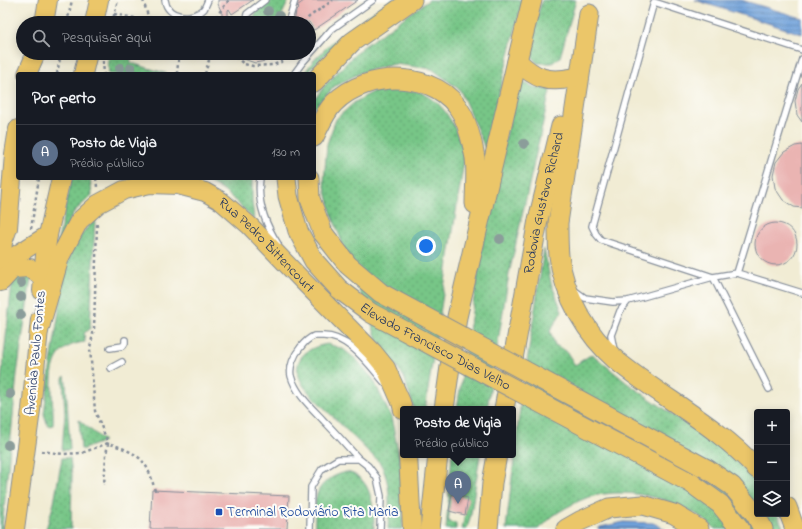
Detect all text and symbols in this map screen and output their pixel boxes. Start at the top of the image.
search box [16,16,316,60]
icon: search [30,27,52,49]
text: Pesquisar aqui [62,27,151,49]
text: Por perto [32,86,96,111]
street label: Rodovia Gustavo Richard [518,130,570,275]
text: Posto de Vigia [70,132,157,154]
text: A [41,143,49,162]
text: 130 m [272,143,300,162]
text: Prédio público [70,154,144,173]
street label: Rua Pedro Bittencourt [214,192,320,298]
your location [416,236,436,256]
street label: Avenida Paulo Fontes [20,290,52,416]
street label: Elevado Francisco Dias Velho [355,297,514,396]
popup [400,406,516,458]
map controls [754,409,790,517]
button: + [754,409,790,445]
text: Posto de Vigia [415,412,501,434]
text: Prédio público [415,434,489,453]
button: − [754,445,790,481]
pin: A [445,471,471,504]
button: layers [754,481,790,517]
place label: Terminal Rodoviário Rita Maria [227,502,399,523]
marker: Terminal Rodoviário Rita Maria [214,507,224,517]

